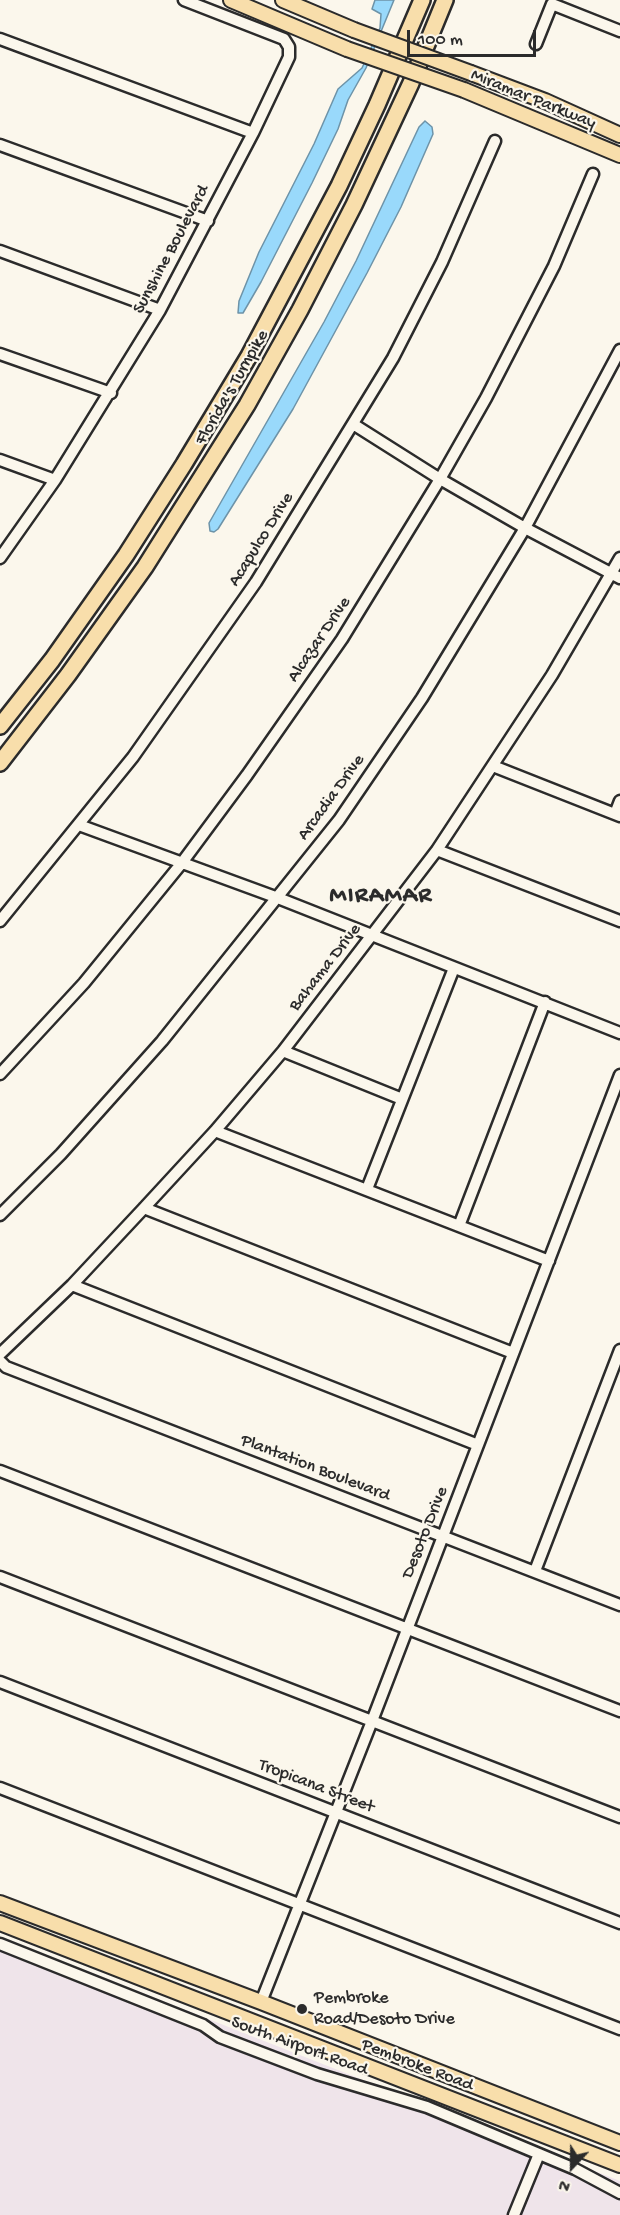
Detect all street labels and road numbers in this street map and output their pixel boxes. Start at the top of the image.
street label: Miramar Parkway [467,65,599,135]
street label: Sunshine Boulevard [129,182,215,318]
street label: Florida's Turnpike [191,327,275,449]
street label: Acapulco Drive [225,489,299,591]
street label: Alcazar Drive [284,593,356,687]
street label: Arcadia Drive [294,751,370,845]
street label: Bahama Drive [285,920,367,1016]
street label: Plantation Boulevard [237,1431,393,1507]
street label: Desoto Drive [398,1484,454,1582]
street label: Tropicana Street [255,1755,377,1819]
street label: South Airport Road [228,2012,370,2082]
street label: Pembroke Road [358,2035,476,2097]

